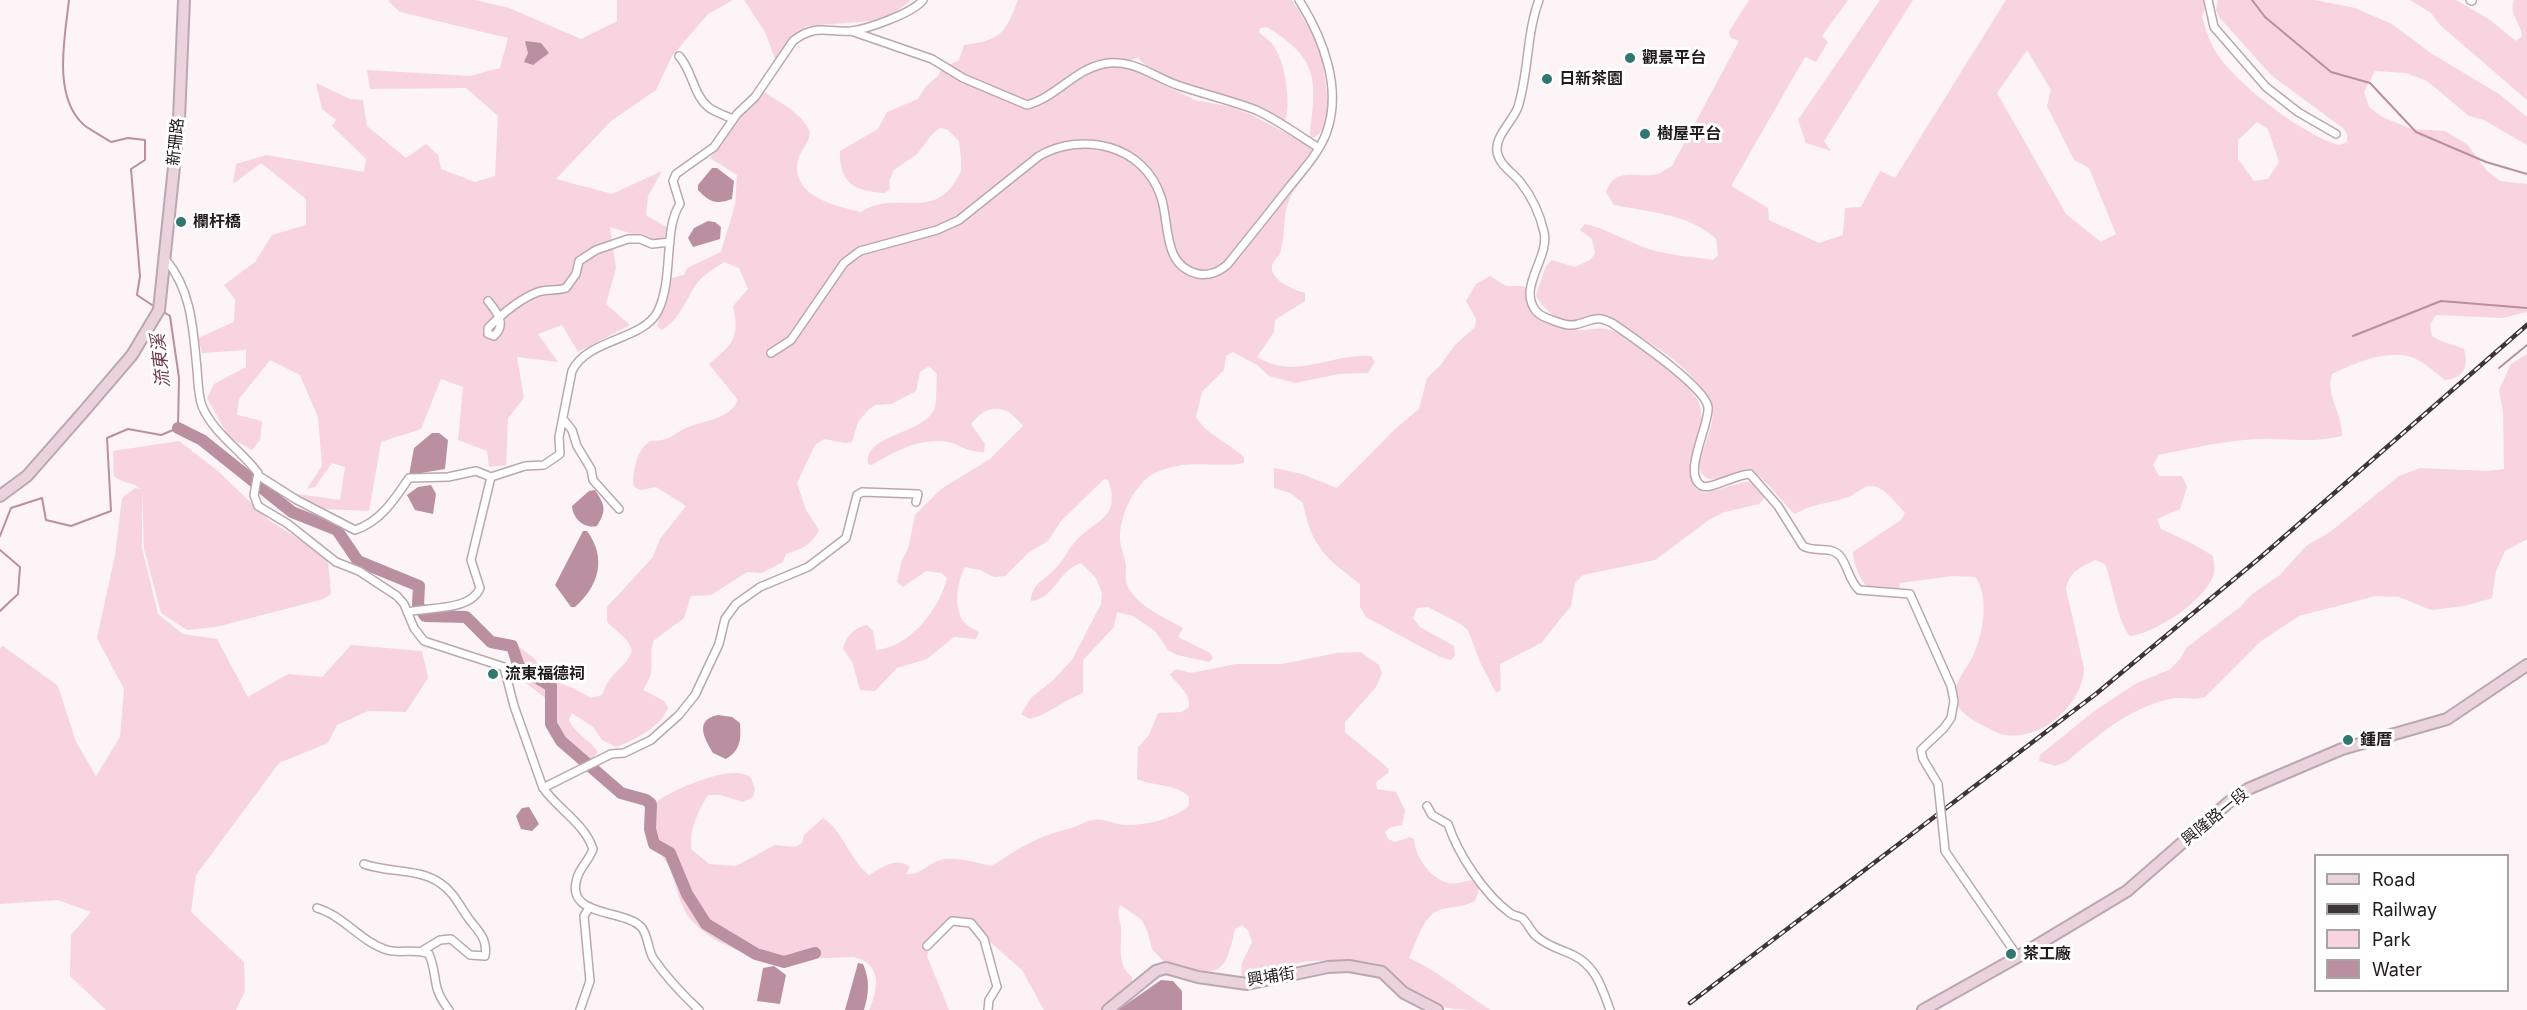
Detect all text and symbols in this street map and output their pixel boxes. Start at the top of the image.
place label: 觀景平台 [1642,48,1706,68]
marker: 觀景平台 [1623,51,1637,65]
place label: 日新茶園 [1559,69,1623,89]
marker: 日新茶園 [1540,72,1554,86]
street label: 新珊路 [164,117,188,167]
place label: 樹屋平台 [1657,124,1721,144]
marker: 樹屋平台 [1638,127,1652,141]
place label: 欄杆橋 [193,212,241,232]
marker: 欄杆橋 [174,215,188,229]
water label: 流東溪 [147,333,175,389]
place label: 流東福德祠 [505,664,585,684]
marker: 流東福德祠 [486,667,500,681]
place label: 鍾厝 [2360,730,2392,750]
marker: 鍾厝 [2341,733,2355,747]
street label: 興隆路一段 [2178,784,2252,850]
legend [2314,854,2509,992]
text: Road [2372,869,2415,890]
text: Railway [2372,899,2437,920]
text: Park [2372,929,2411,950]
place label: 茶工廠 [2023,944,2071,964]
marker: 茶工廠 [2004,947,2018,961]
text: Water [2372,959,2422,980]
street label: 興埔街 [1246,964,1296,990]

